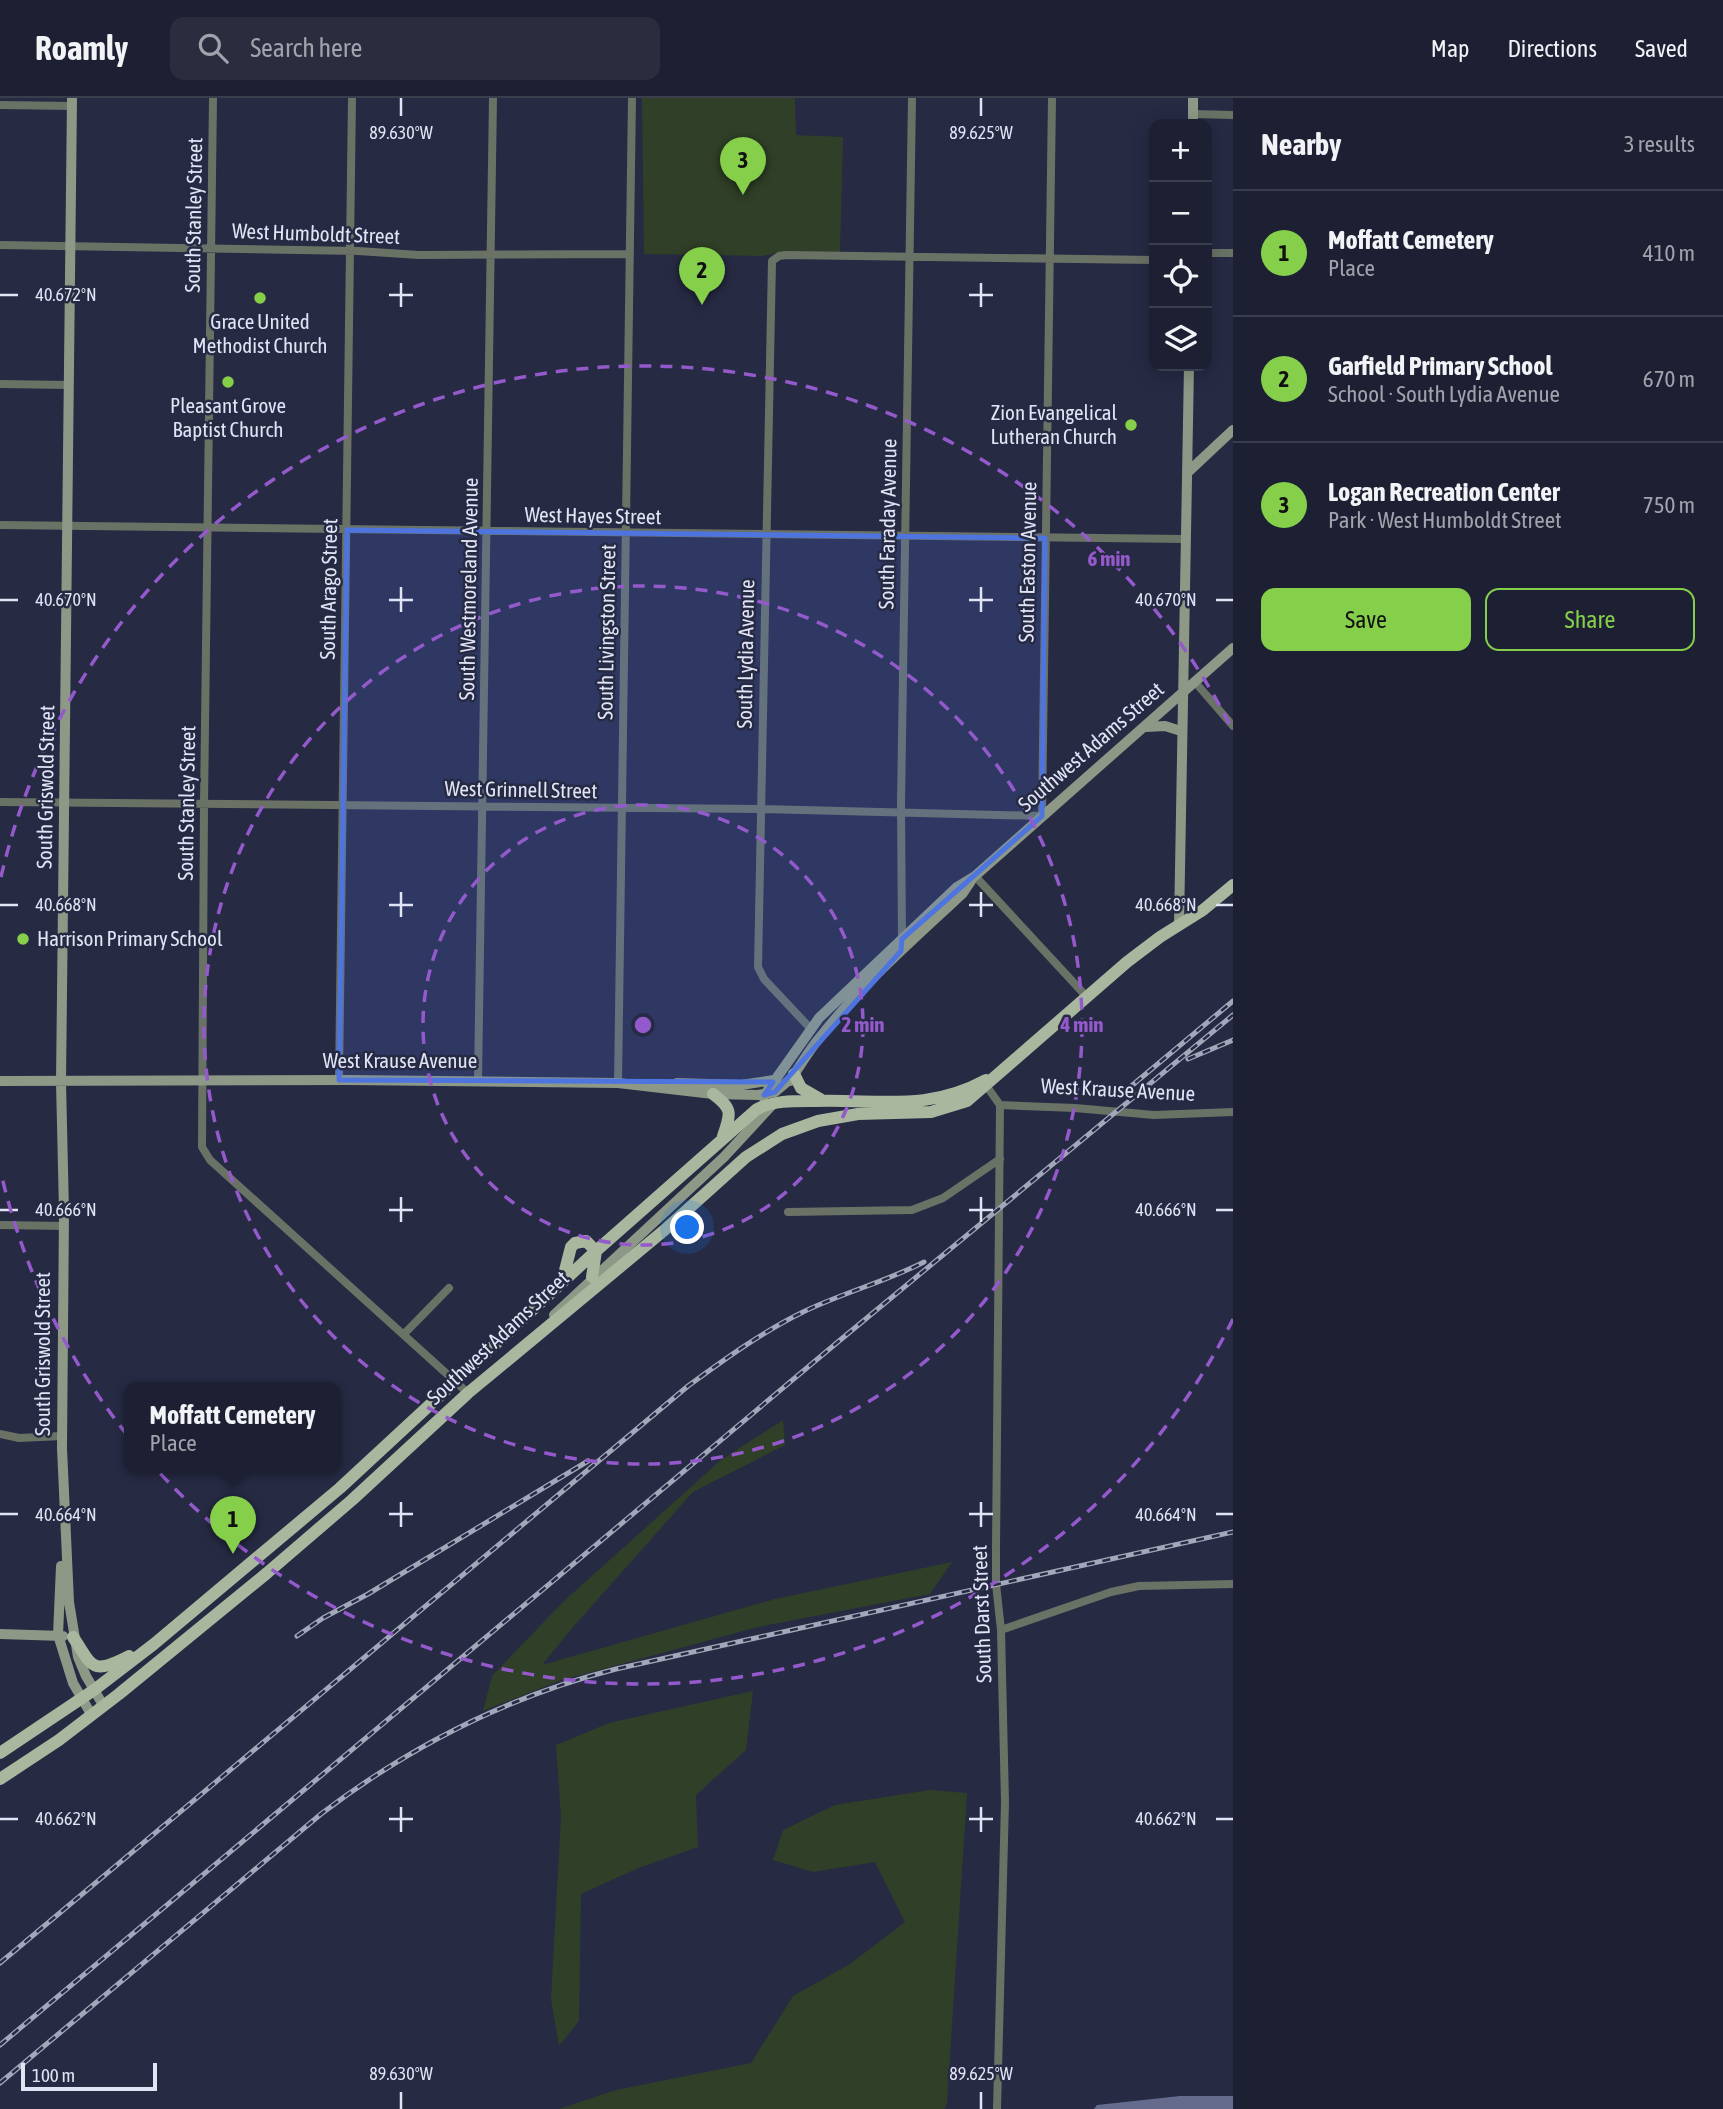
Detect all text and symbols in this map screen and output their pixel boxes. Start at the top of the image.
search box [170,17,660,80]
text: Roamly [35,29,128,67]
icon: search [194,29,232,67]
text: Search here [250,33,362,63]
text: Map [1431,35,1469,62]
text: Directions [1507,35,1597,62]
text: Saved [1635,35,1688,62]
map controls [1149,119,1212,371]
button: + [1149,119,1212,182]
text: 89.630°W [369,122,433,143]
text: 89.625°W [949,122,1013,143]
text: Nearby [1261,127,1341,161]
text: 3 results [1624,131,1695,157]
street label: South Stanley Street [180,137,206,293]
pin: 3 [720,137,766,195]
button: − [1149,182,1212,245]
street label: West Humboldt Street [232,218,400,248]
text: Moffatt Cemetery [1328,225,1494,255]
text: 1 [1279,240,1289,266]
text: 410 m [1643,240,1695,266]
button: locate [1149,245,1212,308]
pin: 2 [679,247,725,305]
text: Place [1328,255,1375,281]
text: 40.672°N [35,284,97,305]
marker: Grace United Methodist Church [252,290,268,306]
button: layers [1149,308,1212,371]
place label: Grace United Methodist Church [193,309,327,357]
text: Garfield Primary School [1328,351,1552,381]
text: 2 [1279,366,1289,392]
text: 670 m [1643,366,1695,392]
marker: Pleasant Grove Baptist Church [220,374,236,390]
text: School · South Lydia Avenue [1328,381,1560,407]
place label: Pleasant Grove Baptist Church [170,393,286,441]
place label: Zion Evangelical Lutheran Church [990,400,1117,448]
marker: Zion Evangelical Lutheran Church [1123,417,1139,433]
street label: South Faraday Avenue [874,438,900,610]
street label: South Westmoreland Avenue [454,477,482,701]
text: Logan Recreation Center [1328,477,1560,507]
street label: South Easton Avenue [1014,481,1040,643]
text: 3 [1279,492,1289,518]
text: 750 m [1643,492,1695,518]
street label: West Hayes Street [524,502,662,528]
text: Park · West Humboldt Street [1328,507,1562,533]
street label: South Arago Street [315,518,341,660]
street label: South Livingston Street [592,544,620,720]
text: 6 min [1088,546,1130,570]
street label: South Lydia Avenue [732,579,758,729]
button: Save [1261,588,1471,651]
button: Share [1485,588,1695,651]
text: 40.670°N [35,589,97,610]
text: 40.670°N [1135,589,1197,610]
street label: Southwest Adams Street [1013,677,1168,816]
street label: South Griswold Street [32,705,58,869]
street label: South Stanley Street [173,725,199,881]
street label: West Grinnell Street [445,776,598,802]
text: 40.668°N [35,894,97,915]
text: 40.668°N [1135,894,1197,915]
place label: Harrison Primary School [37,926,223,950]
marker: Harrison Primary School [15,931,31,947]
text: 2 min [842,1012,884,1036]
text: 4 min [1060,1012,1103,1036]
centre of rings [631,1013,655,1037]
street label: West Krause Avenue [323,1048,477,1072]
street label: West Krause Avenue [1040,1073,1196,1105]
text: 40.666°N [35,1199,97,1220]
text: 40.666°N [1135,1199,1197,1220]
your location [670,1210,704,1244]
street label: Southwest Adams Street [422,1265,573,1409]
street label: South Griswold Street [30,1272,54,1436]
popup [124,1382,341,1473]
text: Moffatt Cemetery [150,1400,315,1430]
text: Place [150,1430,197,1456]
pin: 1 [210,1496,256,1554]
text: 40.664°N [35,1504,97,1525]
text: 40.664°N [1135,1504,1197,1525]
street label: South Darst Street [967,1545,995,1683]
text: 40.662°N [35,1808,97,1829]
text: 40.662°N [1135,1808,1197,1829]
scale bar [21,2060,158,2092]
text: 89.630°W [369,2063,433,2084]
text: 89.625°W [949,2063,1013,2084]
text: 100 m [32,2064,75,2086]

